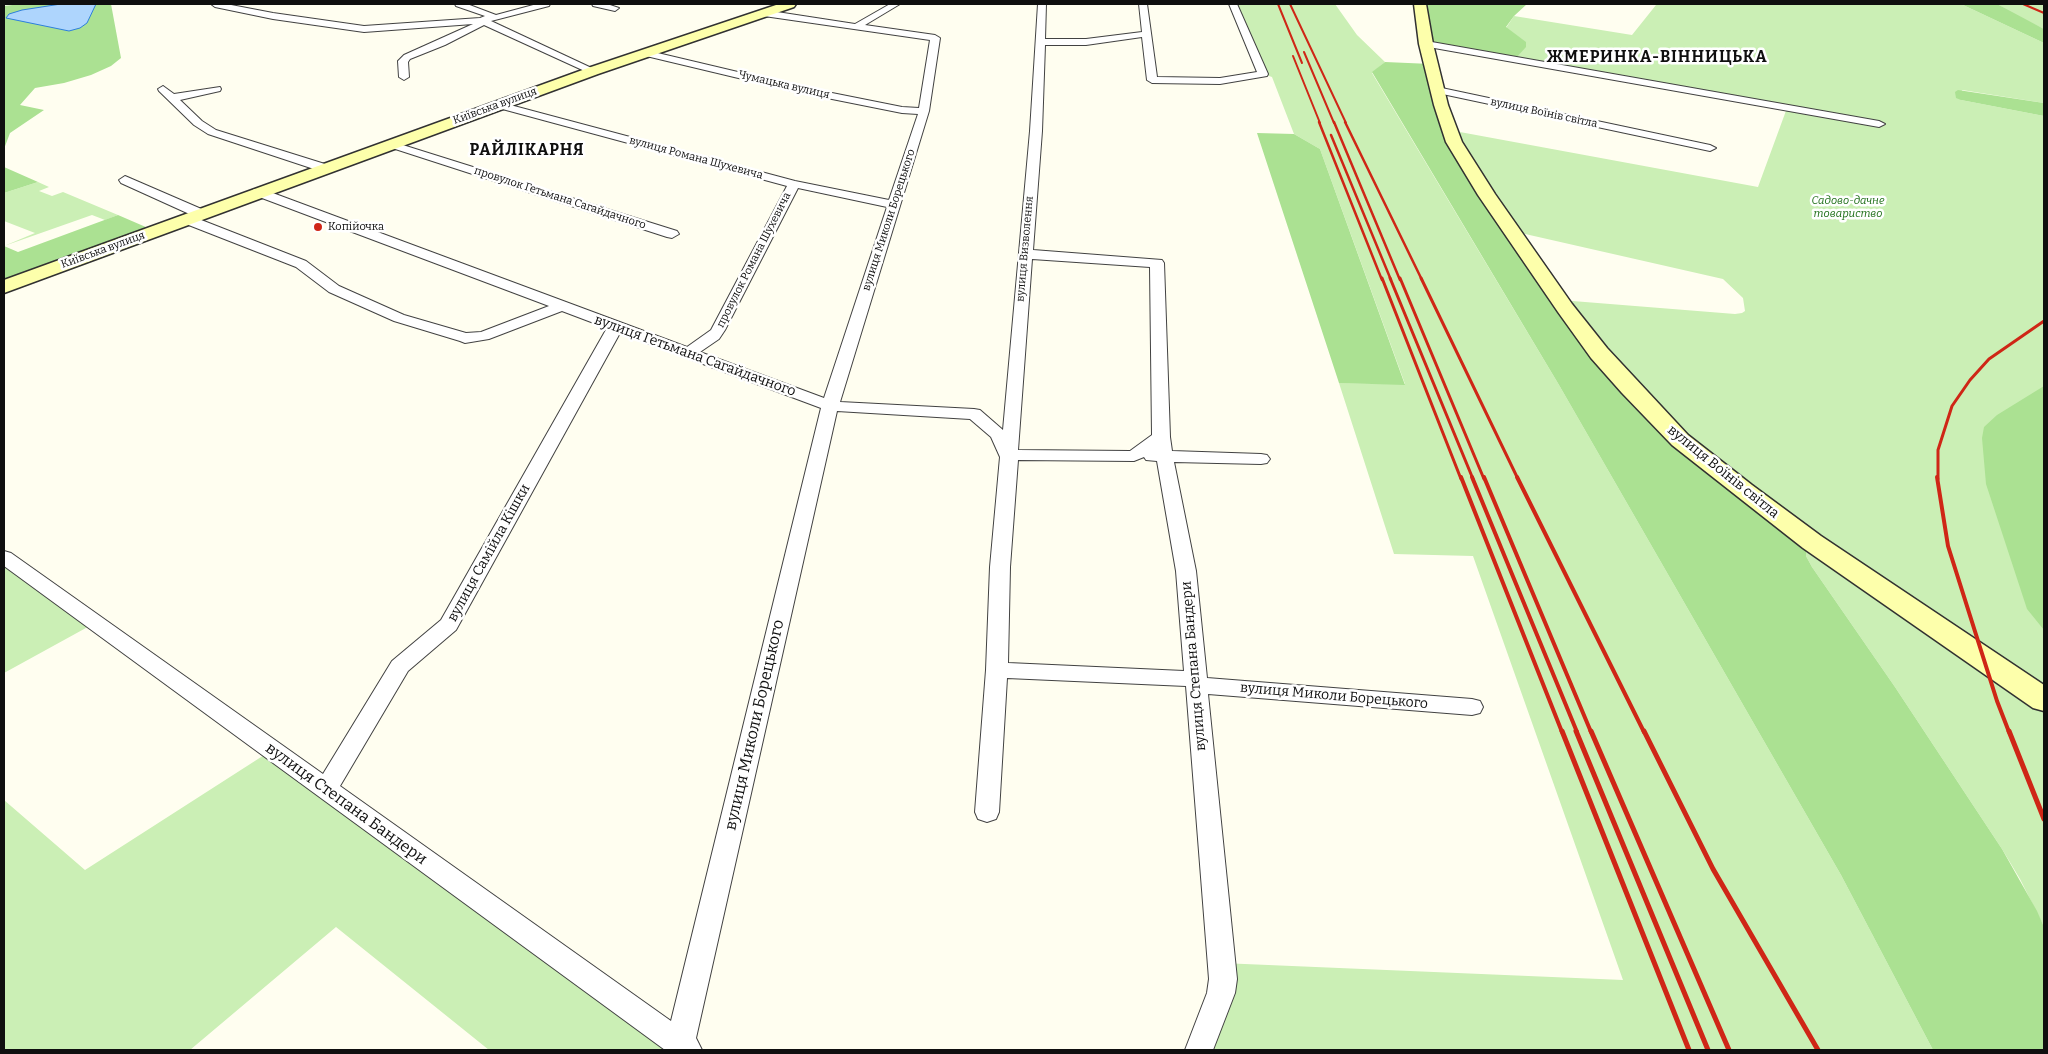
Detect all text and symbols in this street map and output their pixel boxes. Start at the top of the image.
district label: ЖМЕРИНКА-ВІННИЦЬКА [1544,48,1770,68]
street label: Чумацька вулиця [737,68,831,102]
street label: Київська вулиця [451,85,539,127]
street label: вулиця Воїнів світла [1489,95,1599,131]
street label: вулиця Романа Шухевича [628,134,764,182]
district label: РАЙЛІКАРНЯ [468,141,586,161]
street label: вулиця Миколи Борецького [860,148,918,292]
street label: провулок Гетьмана Сагайдачного [472,164,648,232]
street label: провулок Романа Шухевича [714,190,794,330]
park label: Садово-дачне товариство [1812,194,1884,220]
street label: вулиця Визволення [1014,196,1036,302]
place label: Копійочка [328,220,384,234]
marker: Копійочка [312,221,324,233]
street label: Київська вулиця [59,229,147,271]
street label: вулиця Гетьмана Сагайдачного [592,312,798,400]
street label: вулиця Воїнів світла [1664,422,1782,522]
street label: вулиця Самійла Кішки [444,481,534,625]
street label: вулиця Степана Бандери [1178,580,1210,752]
street label: вулиця Миколи Борецького [721,618,789,832]
street label: вулиця Миколи Борецького [1239,679,1429,713]
street label: вулиця Степана Бандери [262,739,430,869]

